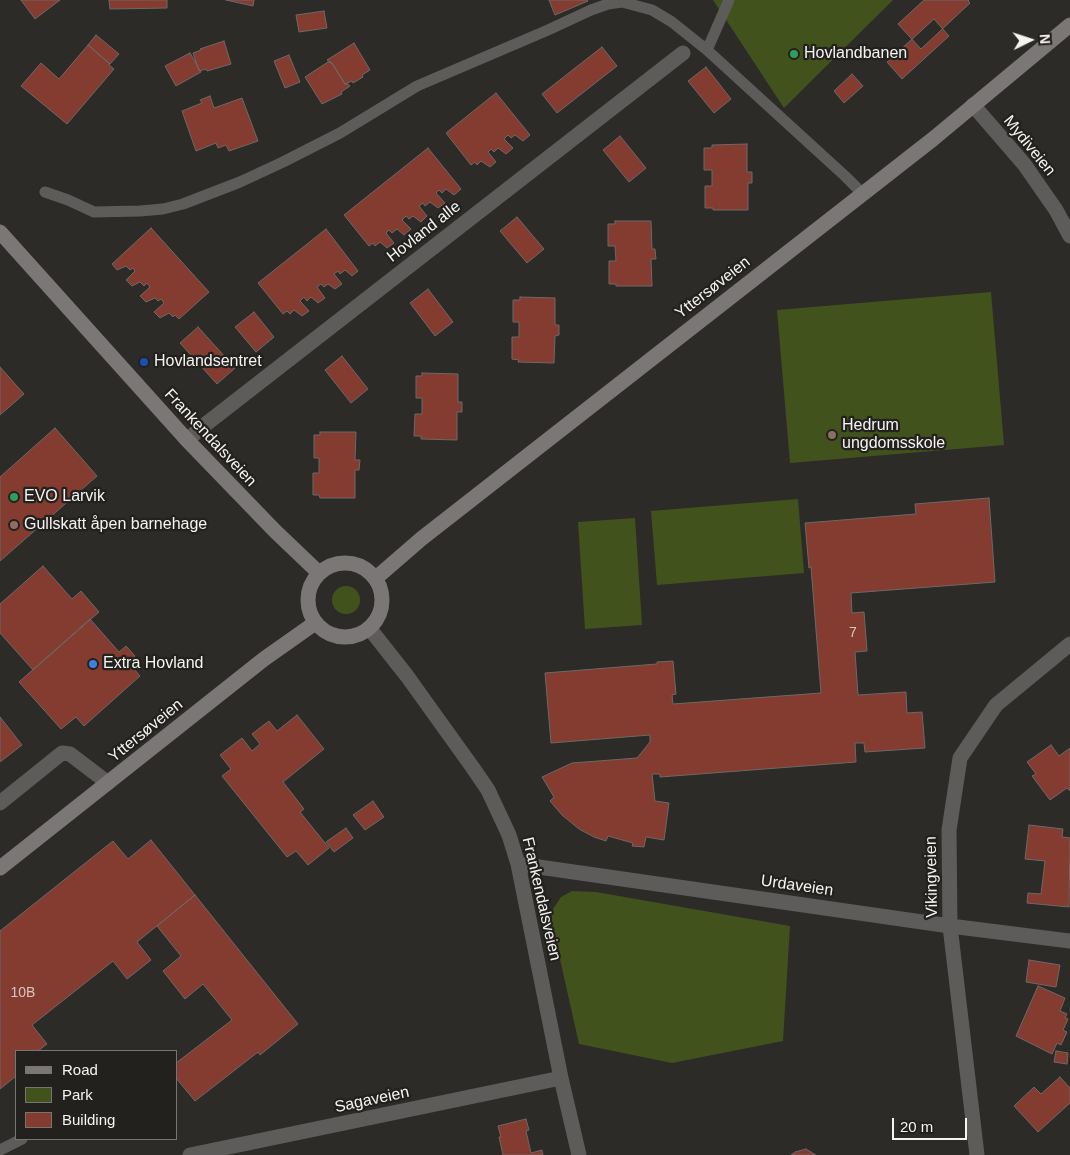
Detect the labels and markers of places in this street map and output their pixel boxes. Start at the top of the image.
place label: Hovlandbanen [804,44,907,64]
marker: Hovlandbanen [788,48,800,60]
place label: Hovlandsentret [154,352,262,372]
marker: Hovlandsentret [138,356,150,368]
place label: Hedrum ungdomsskole [842,416,945,454]
marker: Hedrum ungdomsskole [826,429,838,441]
place label: EVO Larvik [24,487,105,507]
marker: EVO Larvik [8,491,20,503]
place label: Gullskatt åpen barnehage [24,515,207,535]
marker: Gullskatt åpen barnehage [8,519,20,531]
place label: Extra Hovland [103,654,203,674]
marker: Extra Hovland [87,658,99,670]

